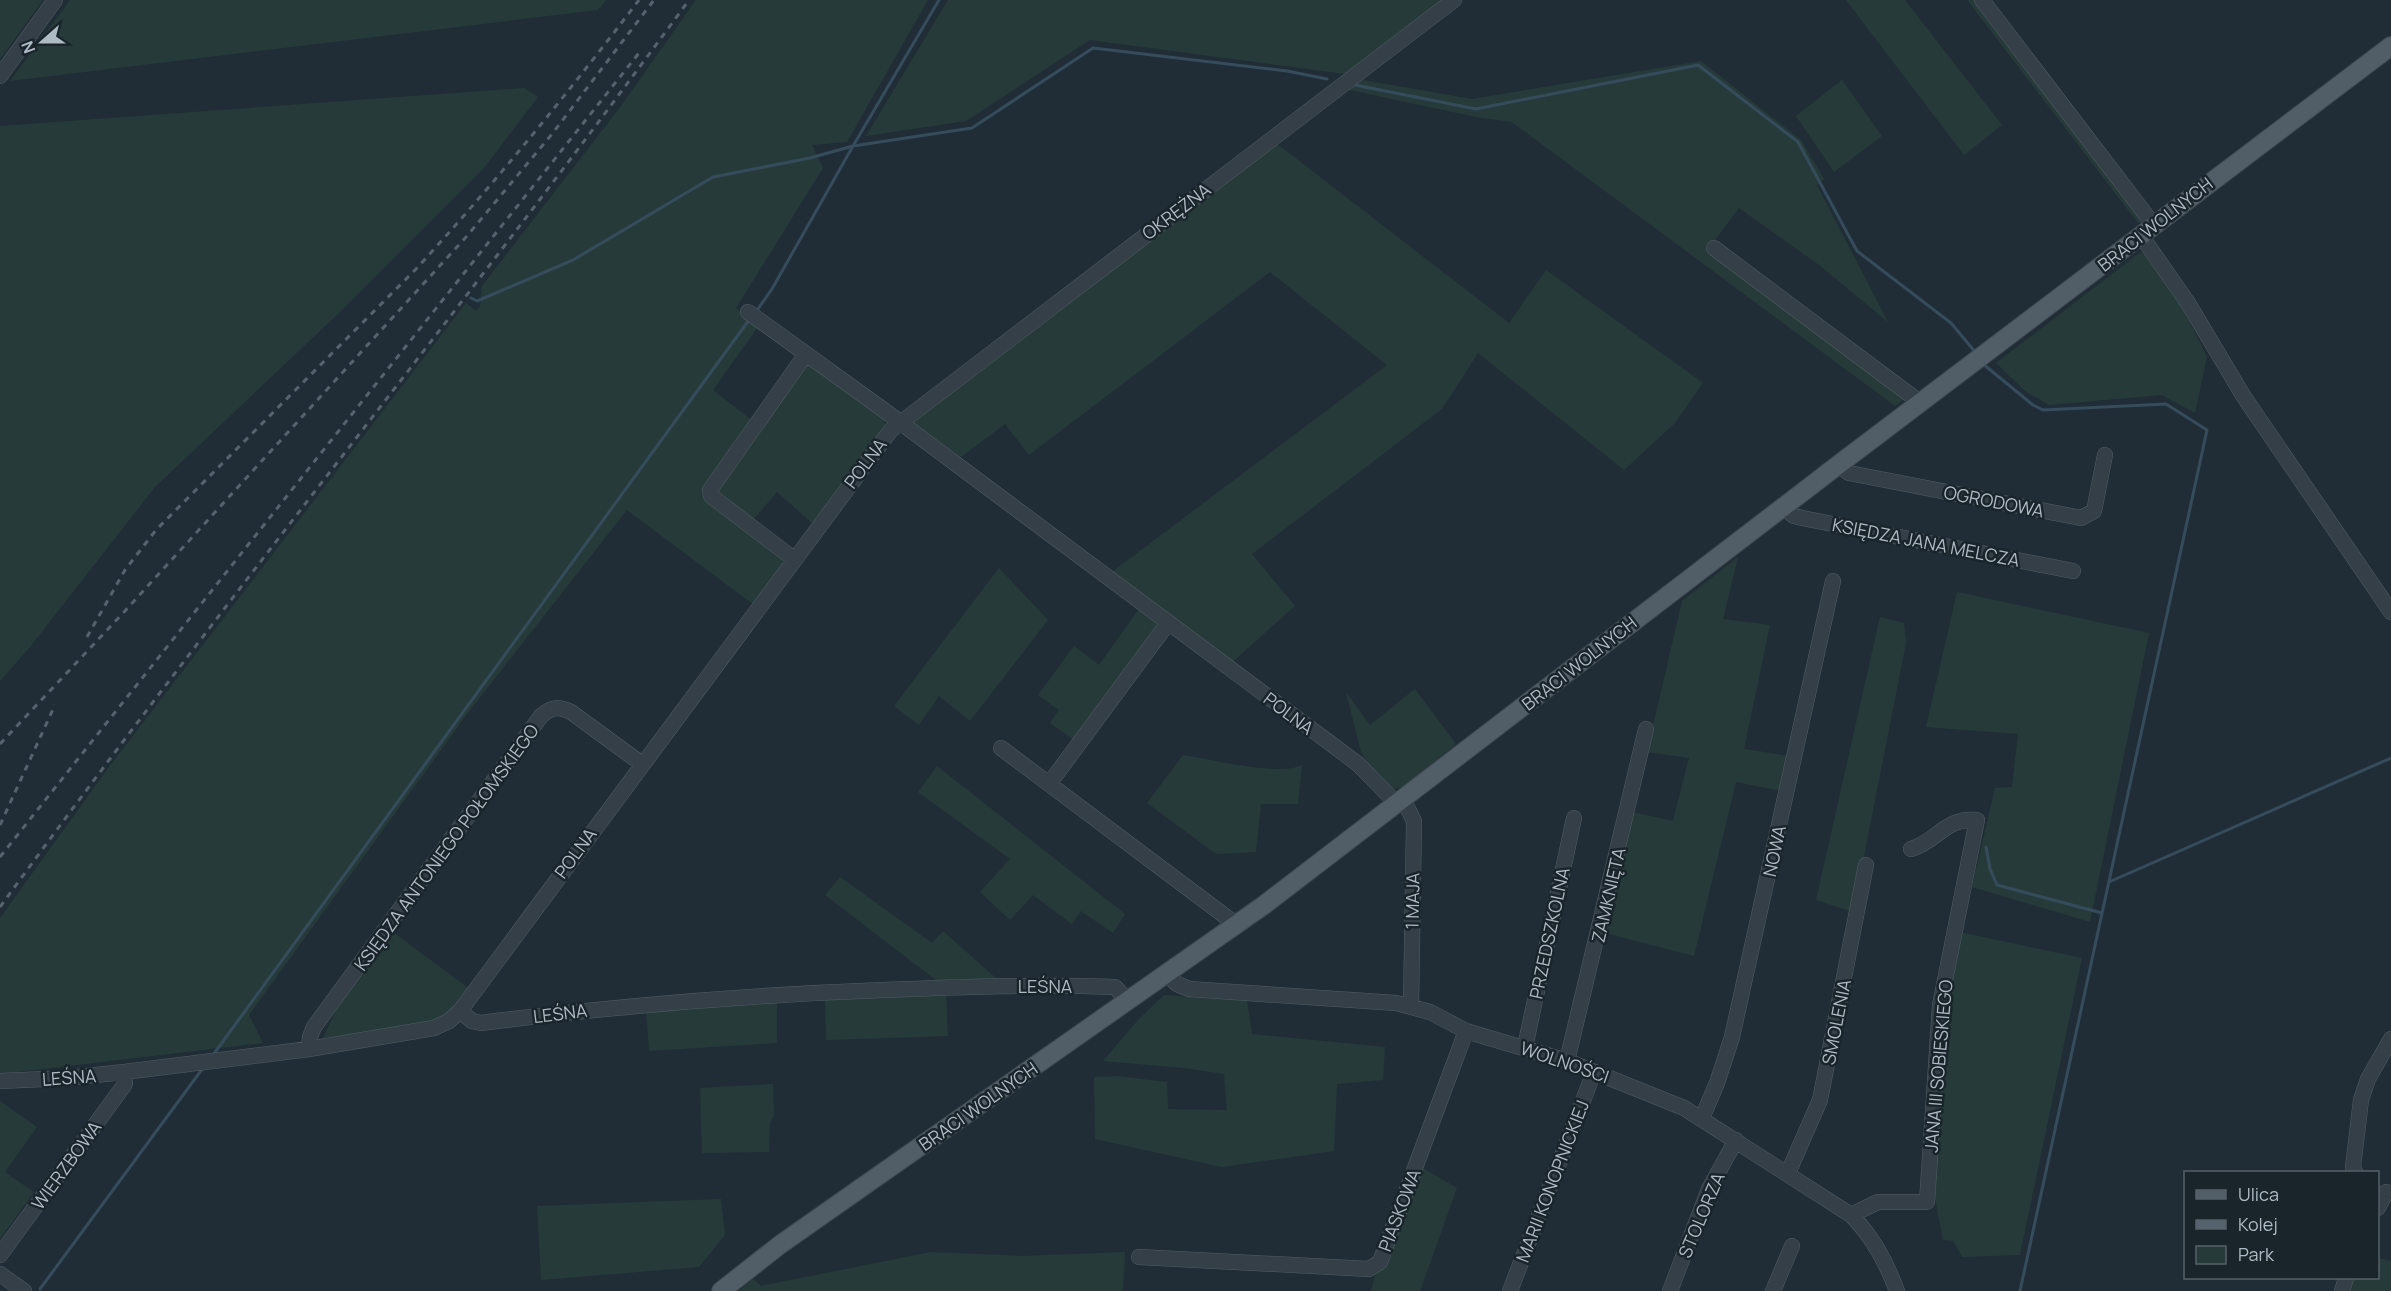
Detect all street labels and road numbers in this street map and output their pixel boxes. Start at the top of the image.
street label: BRACI WOLNYCH [2093,172,2217,276]
street label: OKRĘŻNA [1137,177,1216,245]
street label: POLNA [838,433,892,493]
street label: OGRODOWA [1942,480,2047,523]
street label: KSIĘDZA JANA MELCZA [1830,512,2022,572]
street label: BRACI WOLNYCH [1517,611,1641,715]
street label: POLNA [1259,686,1319,740]
street label: KSIĘDZA ANTONIEGO POŁOMSKIEGO [348,719,544,975]
street label: POLNA [549,822,602,883]
street label: NOWA [1757,823,1791,879]
street label: ZAMKNIĘTA [1585,845,1631,945]
street label: PRZEDSZKOLNA [1523,864,1575,1001]
street label: 1 MAJA [1400,872,1425,929]
street label: LEŚNA [1018,974,1073,998]
street label: SMOLENIA [1816,977,1856,1067]
street label: JANA III SOBIESKIEGO [1918,979,1958,1153]
street label: LEŚNA [532,998,589,1028]
street label: WOLNOŚCI [1517,1036,1613,1088]
street label: BRACI WOLNYCH [914,1056,1042,1156]
street label: LEŚNA [41,1063,97,1091]
street label: MARII KONOPNICKIEJ [1510,1096,1594,1266]
street label: WIERZBOWA [26,1115,107,1214]
street label: PIASKOWA [1372,1165,1426,1255]
street label: STOLORZA [1672,1168,1730,1261]

